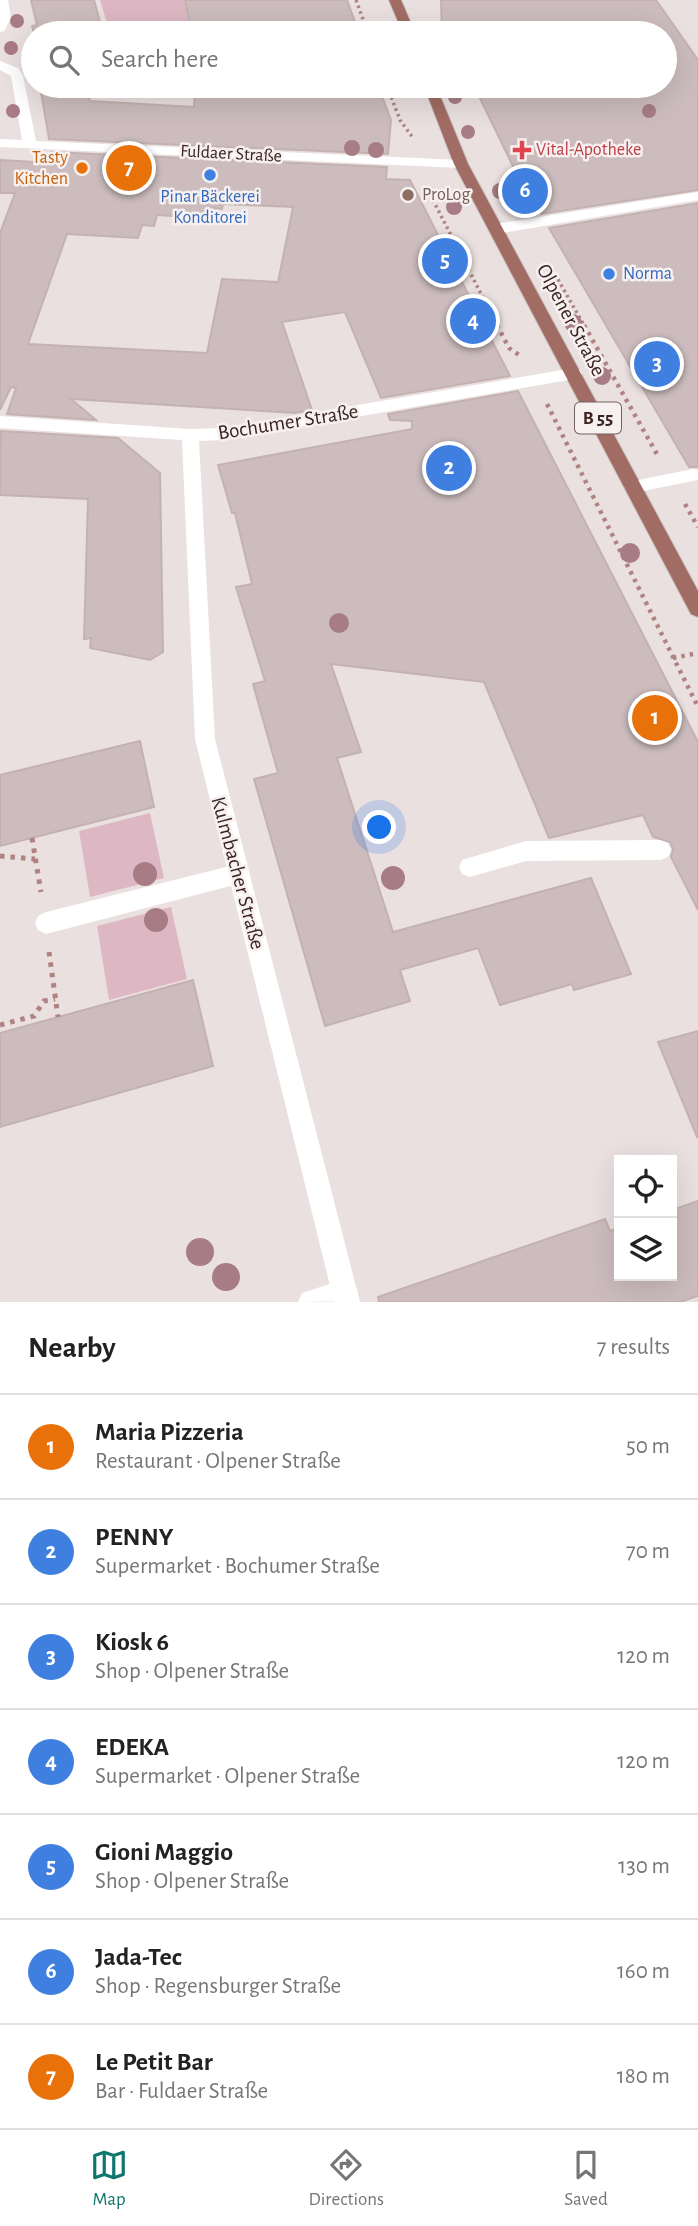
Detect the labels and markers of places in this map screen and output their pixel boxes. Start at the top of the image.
place label: Vital-Apotheke [536,141,641,159]
pin: 7 [106,142,152,194]
marker: Vital-Apotheke [514,142,530,158]
place label: Tasty Kitchen [14,149,68,188]
marker: Tasty Kitchen [74,160,90,176]
pin: 6 [502,165,548,217]
marker: Pinar Bäckerei Konditorei [202,167,218,183]
place label: ProLog [422,186,470,204]
marker: ProLog [400,187,416,203]
place label: Pinar Bäckerei Konditorei [160,188,260,227]
pin: 5 [422,235,468,287]
place label: Norma [623,265,672,283]
marker: Norma [601,266,617,282]
pin: 4 [450,295,496,347]
pin: 3 [634,338,680,390]
pin: 2 [426,442,472,494]
pin: 1 [632,692,678,744]

